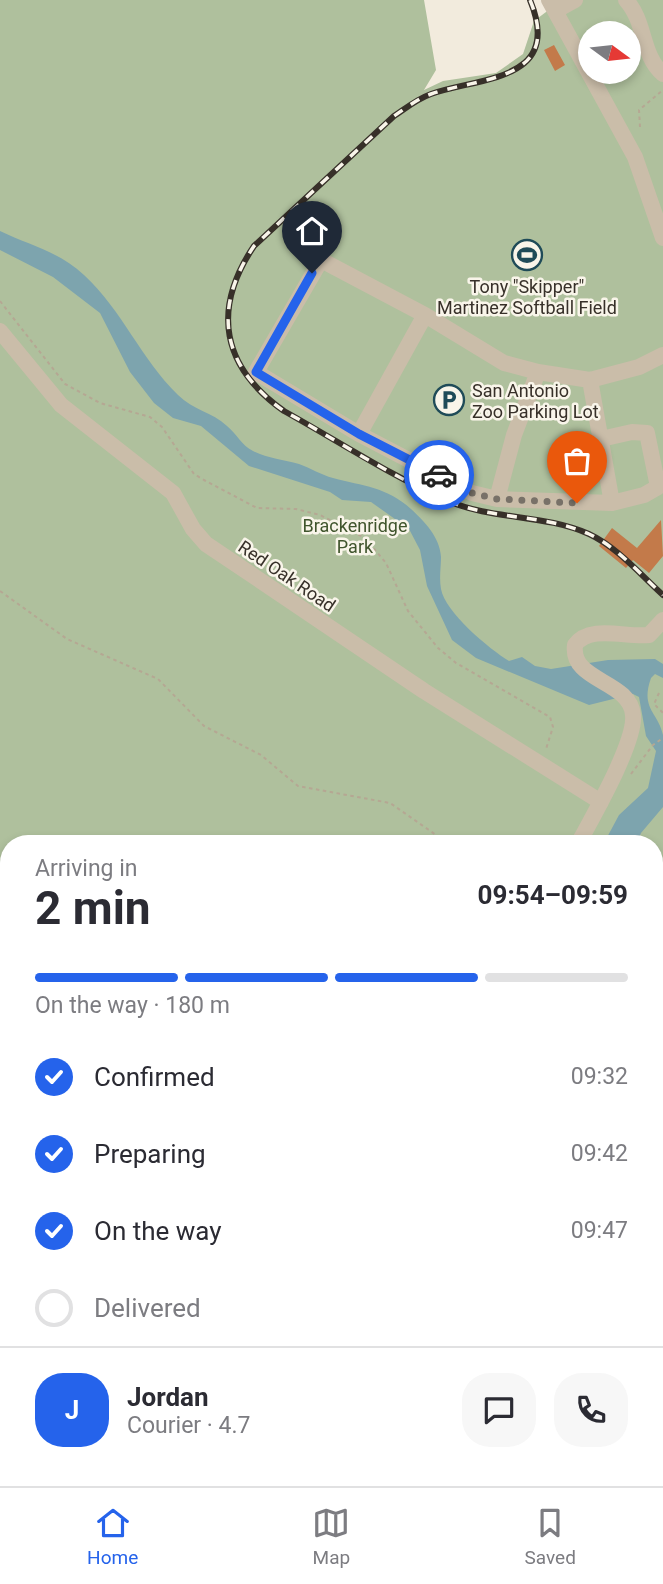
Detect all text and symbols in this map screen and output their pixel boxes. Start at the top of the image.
north arrow [578,21,640,84]
map controls [578,21,641,84]
pin [282,201,342,273]
icon: home [293,212,331,250]
sports icon: Tony "Skipper" Martinez Softball Field [510,238,544,272]
place label: Tony "Skipper" Martinez Softball Field [437,276,617,318]
place label: San Antonio Zoo Parking Lot [472,380,599,422]
parking icon: San Antonio Zoo Parking Lot [432,383,466,417]
pin [547,431,607,503]
courier [404,440,474,510]
icon: bag [558,442,596,480]
icon: car [420,456,458,494]
park label: Brackenridge Park [303,515,407,557]
street label: Red Oak Road [235,536,339,616]
text: Arriving in [35,855,138,882]
text: 09:54–09:59 [478,880,628,910]
text: 2 min [35,881,151,935]
text: On the way · 180 m [35,992,230,1019]
icon: check [35,1058,73,1096]
text: Confirmed [94,1062,215,1092]
text: 09:32 [571,1063,628,1090]
icon: check [35,1135,73,1173]
text: Preparing [94,1139,206,1169]
text: 09:42 [571,1140,628,1167]
icon: check [35,1212,73,1250]
text: On the way [94,1216,222,1246]
text: 09:47 [571,1217,628,1244]
text: Delivered [94,1293,201,1323]
button: chat [462,1373,536,1447]
button: phone [554,1373,628,1447]
text: Jordan [127,1382,209,1412]
text: J [65,1395,79,1425]
text: Courier · 4.7 [127,1412,250,1439]
tab: Home [87,1504,138,1569]
tab: Map [312,1504,350,1569]
tab: Saved [525,1504,576,1569]

